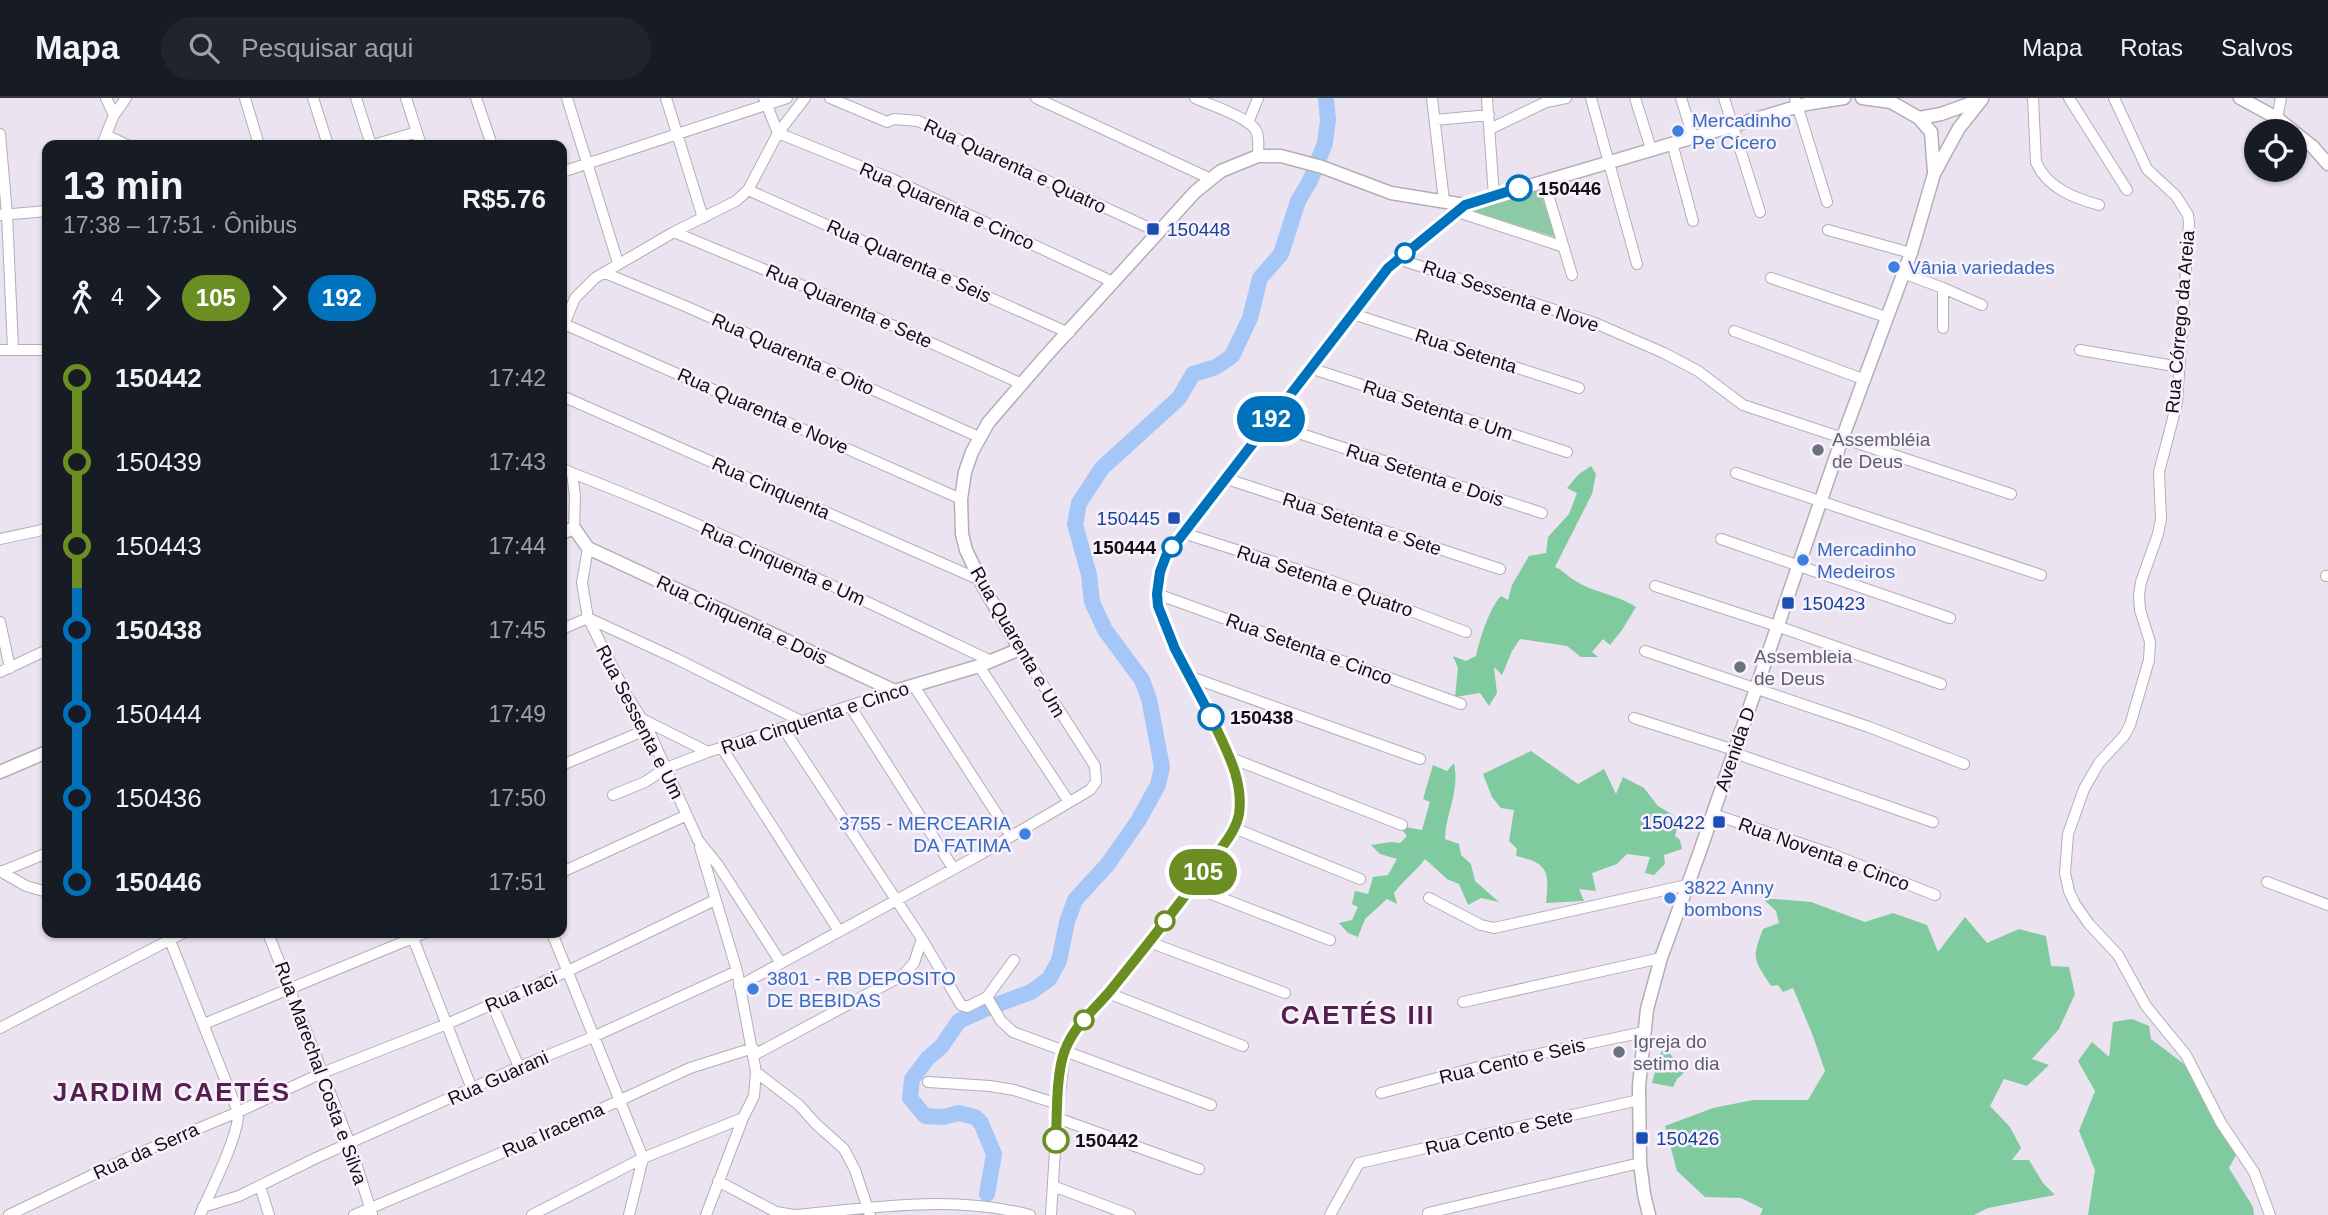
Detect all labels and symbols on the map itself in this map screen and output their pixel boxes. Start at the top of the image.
place label: Mercadinho Pe Cícero [1692,110,1791,153]
street label: Rua Quarenta e Quatro [921,115,1109,217]
marker: Mercadinho Pe Cícero [1670,123,1686,139]
street label: Rua Quarenta e Cinco [856,158,1038,254]
marker: 150446 [1506,175,1532,201]
place label: 150446 [1538,178,1601,199]
street label: Rua Quarenta e Seis [824,215,994,307]
place label: 150448 [1167,219,1230,240]
marker: 150448 [1145,221,1161,237]
street label: Rua Córrego da Areia [2162,229,2199,414]
unlabelled marker [1395,243,1415,263]
street label: Rua Sessenta e Nove [1420,256,1602,336]
place label: Vânia variedades [1908,257,2055,278]
marker: Vânia variedades [1886,259,1902,275]
street label: Rua Quarenta e Sete [763,260,935,352]
street label: Rua Quarenta e Oito [709,309,877,399]
street label: Rua Setenta [1413,325,1520,377]
street label: Rua Quarenta e Nove [674,364,852,458]
street label: Rua Setenta e Um [1360,376,1516,444]
line badge: 192 [1231,396,1311,442]
place label: Assembléia de Deus [1832,429,1931,472]
street label: Rua Setenta e Dois [1343,440,1507,510]
marker: Assembléia de Deus [1810,442,1826,458]
street label: Rua Cinquenta [709,453,834,524]
street label: Rua Setenta e Sete [1280,488,1444,560]
place label: 150445 [1097,508,1160,529]
marker: 150445 [1166,510,1182,526]
street label: Rua Cinquenta e Um [698,518,868,610]
place label: 150444 [1093,537,1156,558]
marker: 150444 [1162,537,1182,557]
place label: Mercadinho Medeiros [1817,539,1916,582]
street label: Rua Setenta e Quatro [1234,541,1416,621]
marker: Mercadinho Medeiros [1795,552,1811,568]
street label: Rua Quarenta e Um [966,563,1070,721]
street label: Rua Cinquenta e Dois [653,571,831,669]
place label: 150423 [1802,593,1865,614]
marker: 150423 [1780,595,1796,611]
street label: Rua Setenta e Cinco [1223,609,1395,689]
street label: Rua Sessenta e Um [592,641,688,803]
place label: Assembleia de Deus [1754,646,1853,689]
marker: Assembleia de Deus [1732,659,1748,675]
street label: Rua Cinquenta e Cinco [718,678,912,758]
marker: 150438 [1198,704,1224,730]
street label: Avenida D [1711,704,1759,794]
place label: 150438 [1230,707,1293,728]
place label: 150422 [1642,812,1705,833]
place label: 3755 - MERCEARIA DA FATIMA [839,813,1011,856]
street label: Rua Noventa e Cinco [1736,813,1912,895]
marker: 150422 [1711,814,1727,830]
marker: 3755 - MERCEARIA DA FATIMA [1017,826,1033,842]
line badge: 105 [1163,849,1243,895]
place label: 3822 Anny bombons [1684,877,1774,920]
marker: 3822 Anny bombons [1662,890,1678,906]
unlabelled marker [1155,911,1175,931]
street label: Rua Marechal Costa e Silva [271,959,371,1188]
street label: Rua Iraci [482,967,560,1017]
place label: 3801 - RB DEPOSITO DE BEBIDAS [767,968,956,1011]
marker: 3801 - RB DEPOSITO DE BEBIDAS [745,981,761,997]
district label: CAETÉS III [1281,1000,1435,1030]
unlabelled marker [1074,1010,1094,1030]
place label: Igreja do setimo dia [1633,1031,1720,1074]
street label: Rua Cento e Seis [1437,1034,1587,1088]
marker: Igreja do setimo dia [1611,1044,1627,1060]
street label: Rua Guarani [445,1046,551,1110]
district label: JARDIM CAETÉS [53,1077,291,1107]
street label: Rua Iracema [499,1098,607,1162]
street label: Rua Cento e Sete [1423,1105,1575,1159]
street label: Rua da Serra [90,1118,202,1184]
marker: 150442 [1043,1127,1069,1153]
place label: 150426 [1656,1128,1719,1149]
place label: 150442 [1075,1130,1138,1151]
marker: 150426 [1634,1130,1650,1146]

